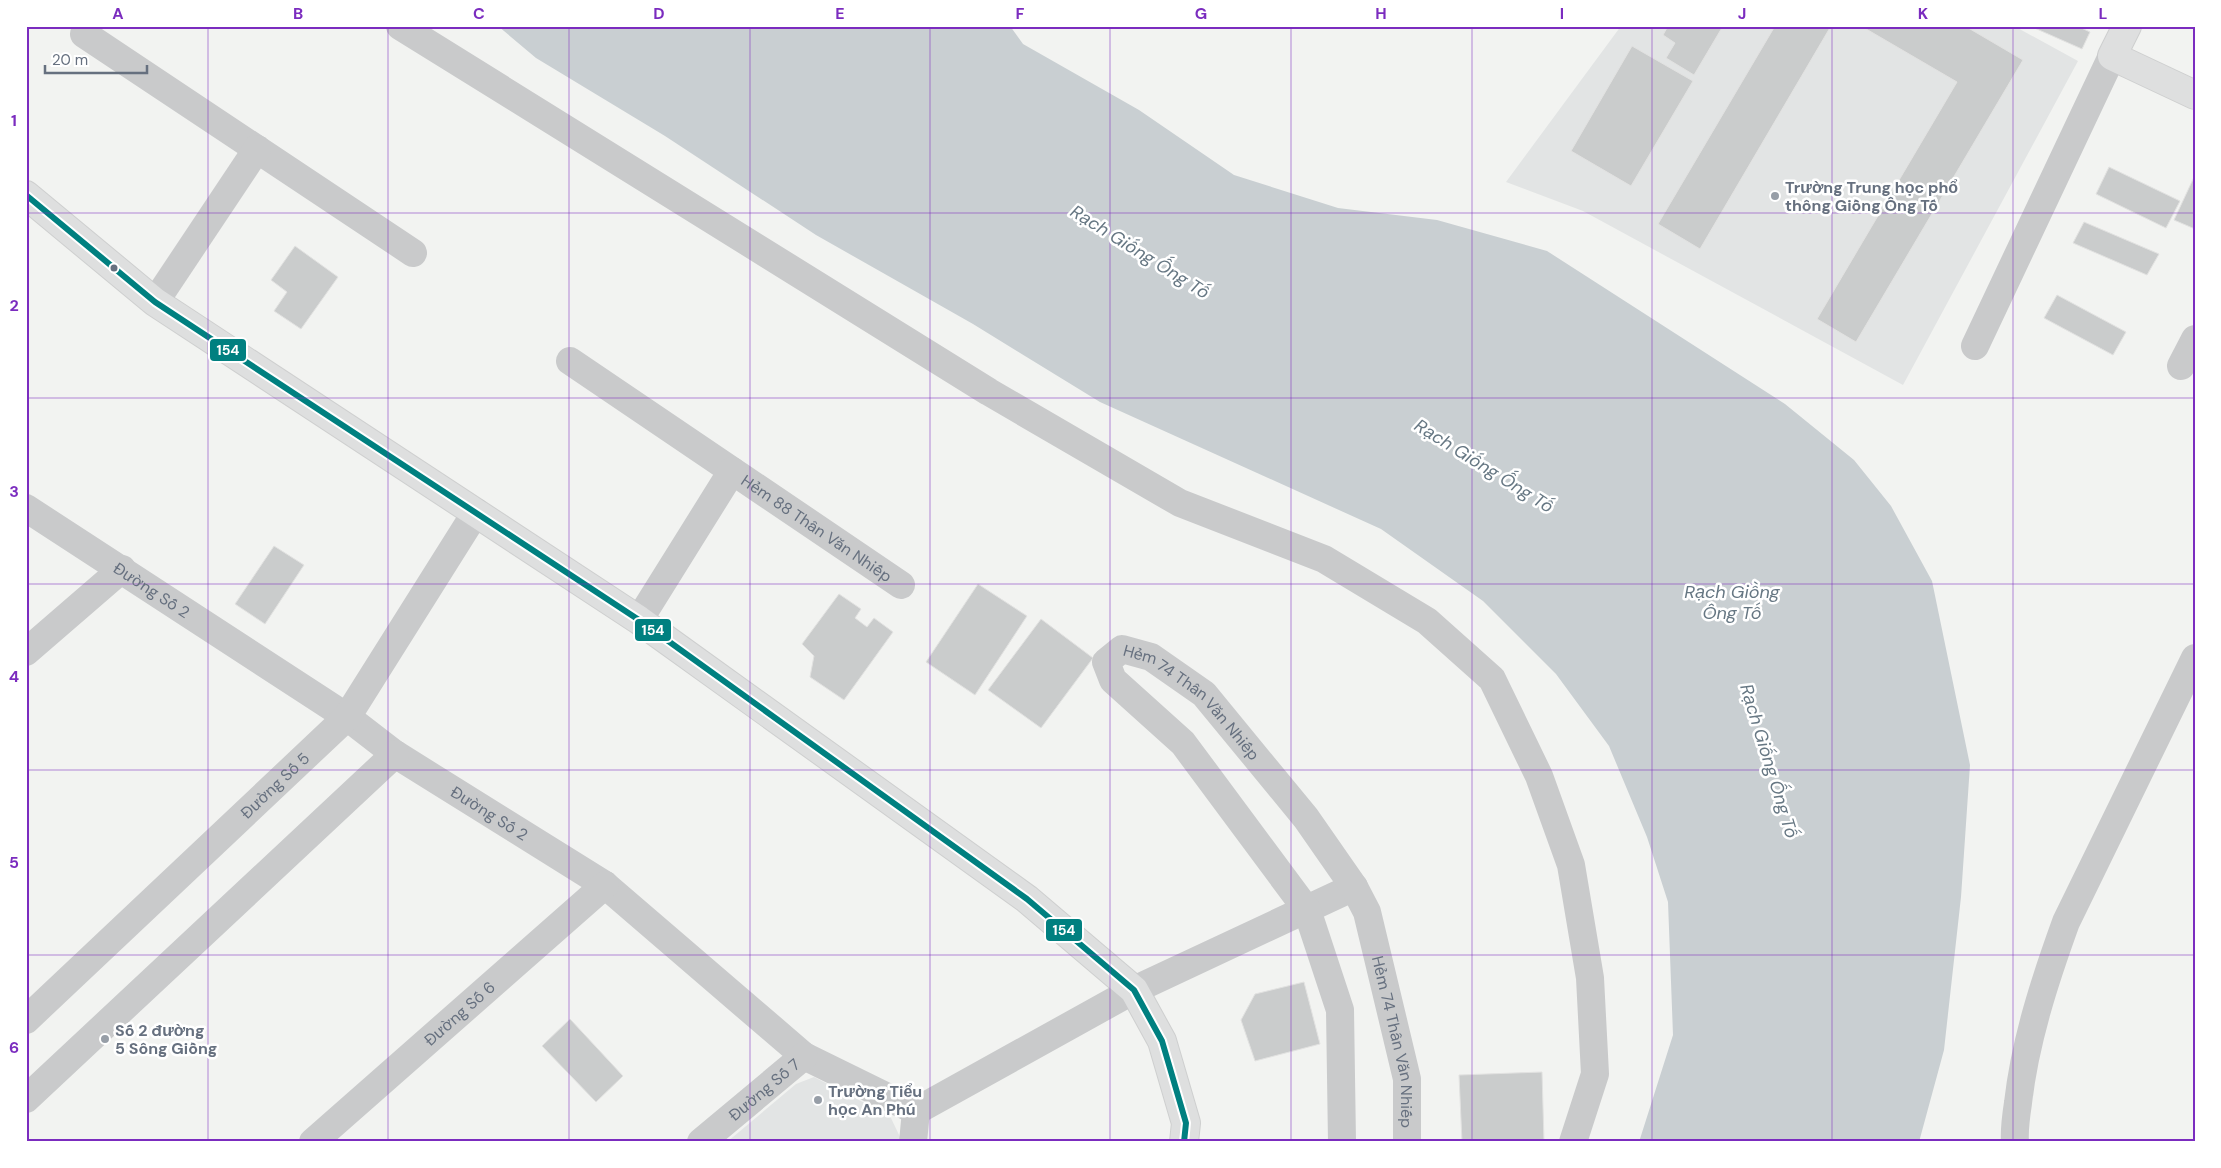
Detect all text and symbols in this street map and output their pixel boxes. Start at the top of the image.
text: A [112,3,124,24]
text: B [293,3,303,24]
text: C [473,3,485,24]
text: D [653,3,665,24]
text: E [835,3,845,24]
text: F [1016,3,1025,24]
text: G [1195,3,1207,24]
text: H [1375,3,1387,24]
text: I [1560,3,1564,24]
text: J [1738,3,1746,24]
text: K [1918,3,1929,24]
text: L [2099,3,2108,24]
scale bar [45,42,148,74]
text: 20 m [52,50,88,70]
text: 1 [11,110,17,131]
place label: Trường Trung học phổ thông Giồng Ông Tố [1785,177,1958,216]
marker: Trường Trung học phổ thông Giồng Ông Tố [1769,190,1781,202]
water label: Rạch Giống Ống Tố [1066,198,1215,305]
unlabelled marker [109,263,119,273]
text: 2 [9,295,19,316]
line badge: 154 [209,338,247,362]
text: 154 [217,341,239,359]
water label: Rạch Giống Ống Tố [1410,412,1559,519]
street label: Hẻm 88 Thân Văn Nhiếp [737,470,896,586]
text: 3 [9,481,19,502]
street label: Đường Số 2 [109,557,194,622]
water label: Rạch Giồng Ông Tố [1684,580,1781,625]
line badge: 154 [634,618,672,642]
text: 154 [642,621,664,639]
street label: Hẻm 74 Thân Văn Nhiếp [1121,639,1265,764]
text: 4 [9,666,19,687]
water label: Rạch Giống Ống Tố [1734,680,1806,841]
street label: Đường Số 5 [236,747,314,823]
street label: Đường Số 2 [447,781,532,845]
text: 5 [9,852,19,873]
line badge: 154 [1045,918,1083,942]
text: 154 [1053,921,1075,939]
street label: Hẻm 74 Thân Văn Nhiếp [1367,954,1418,1128]
street label: Đường Số 6 [419,976,499,1050]
place label: Số 2 đường 5 Sông Giồng [115,1020,217,1059]
marker: Số 2 đường 5 Sông Giồng [99,1033,111,1045]
text: 6 [9,1037,19,1058]
street label: Đường Số 7 [724,1054,804,1125]
place label: Trường Tiểu học An Phú [828,1081,922,1120]
marker: Trường Tiểu học An Phú [812,1094,824,1106]

